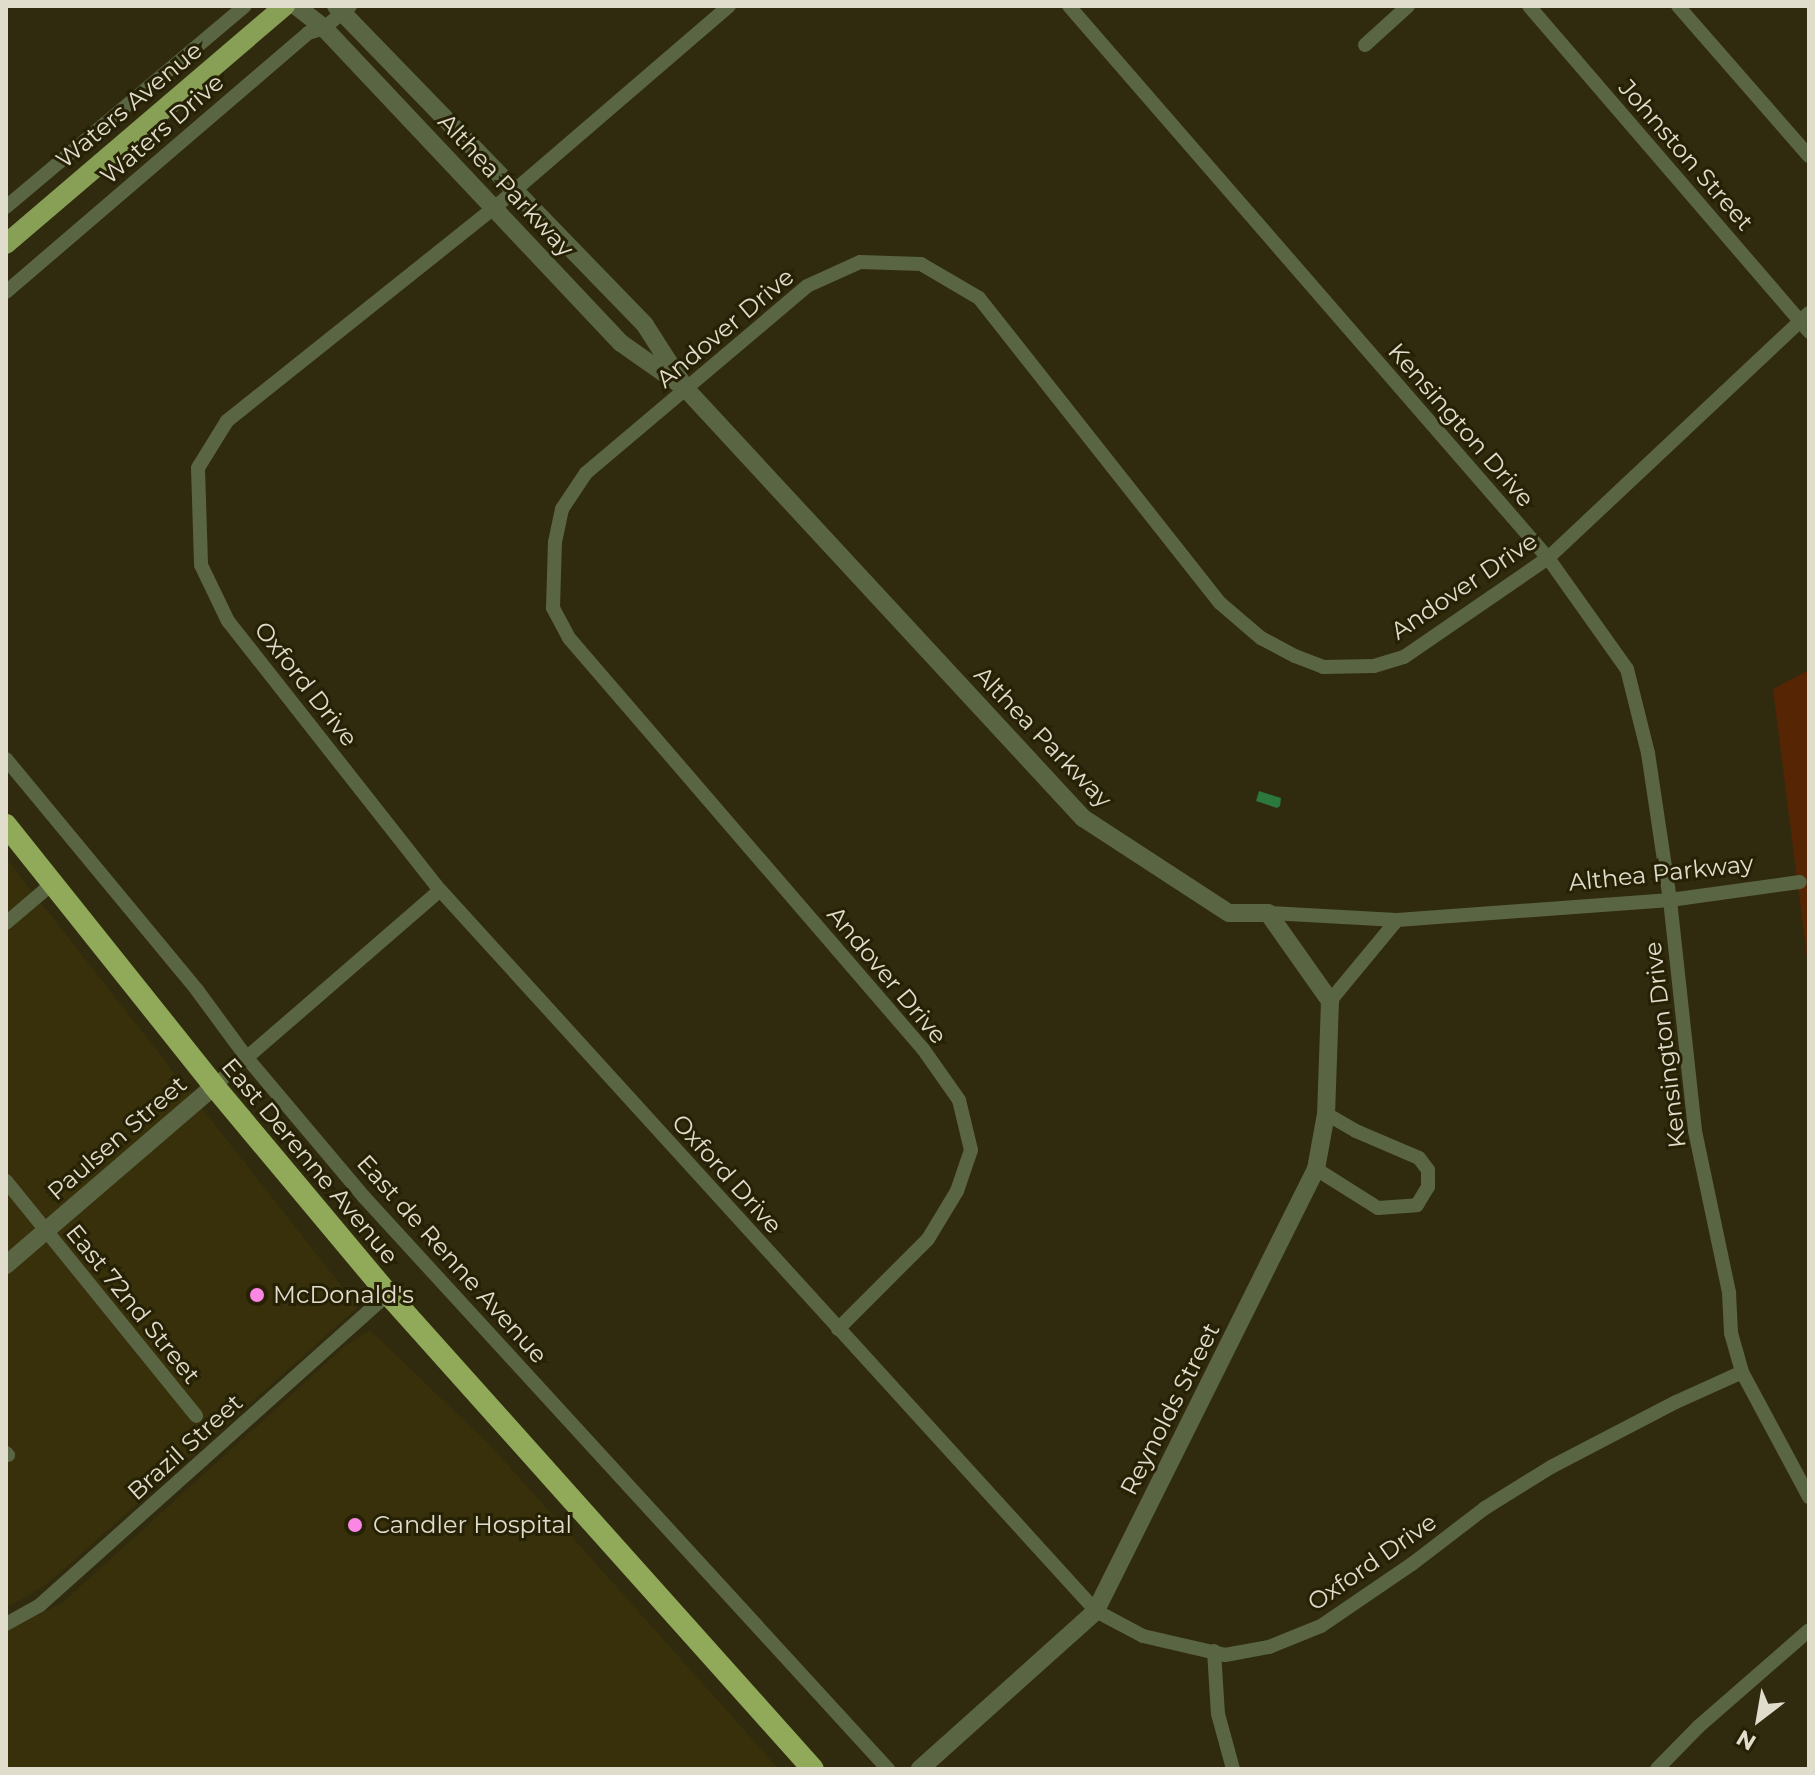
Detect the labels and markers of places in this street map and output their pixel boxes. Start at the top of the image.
place label: McDonald's [273,1281,414,1309]
marker: McDonald's [248,1286,266,1304]
place label: Candler Hospital [373,1511,572,1539]
marker: Candler Hospital [344,1514,366,1536]

